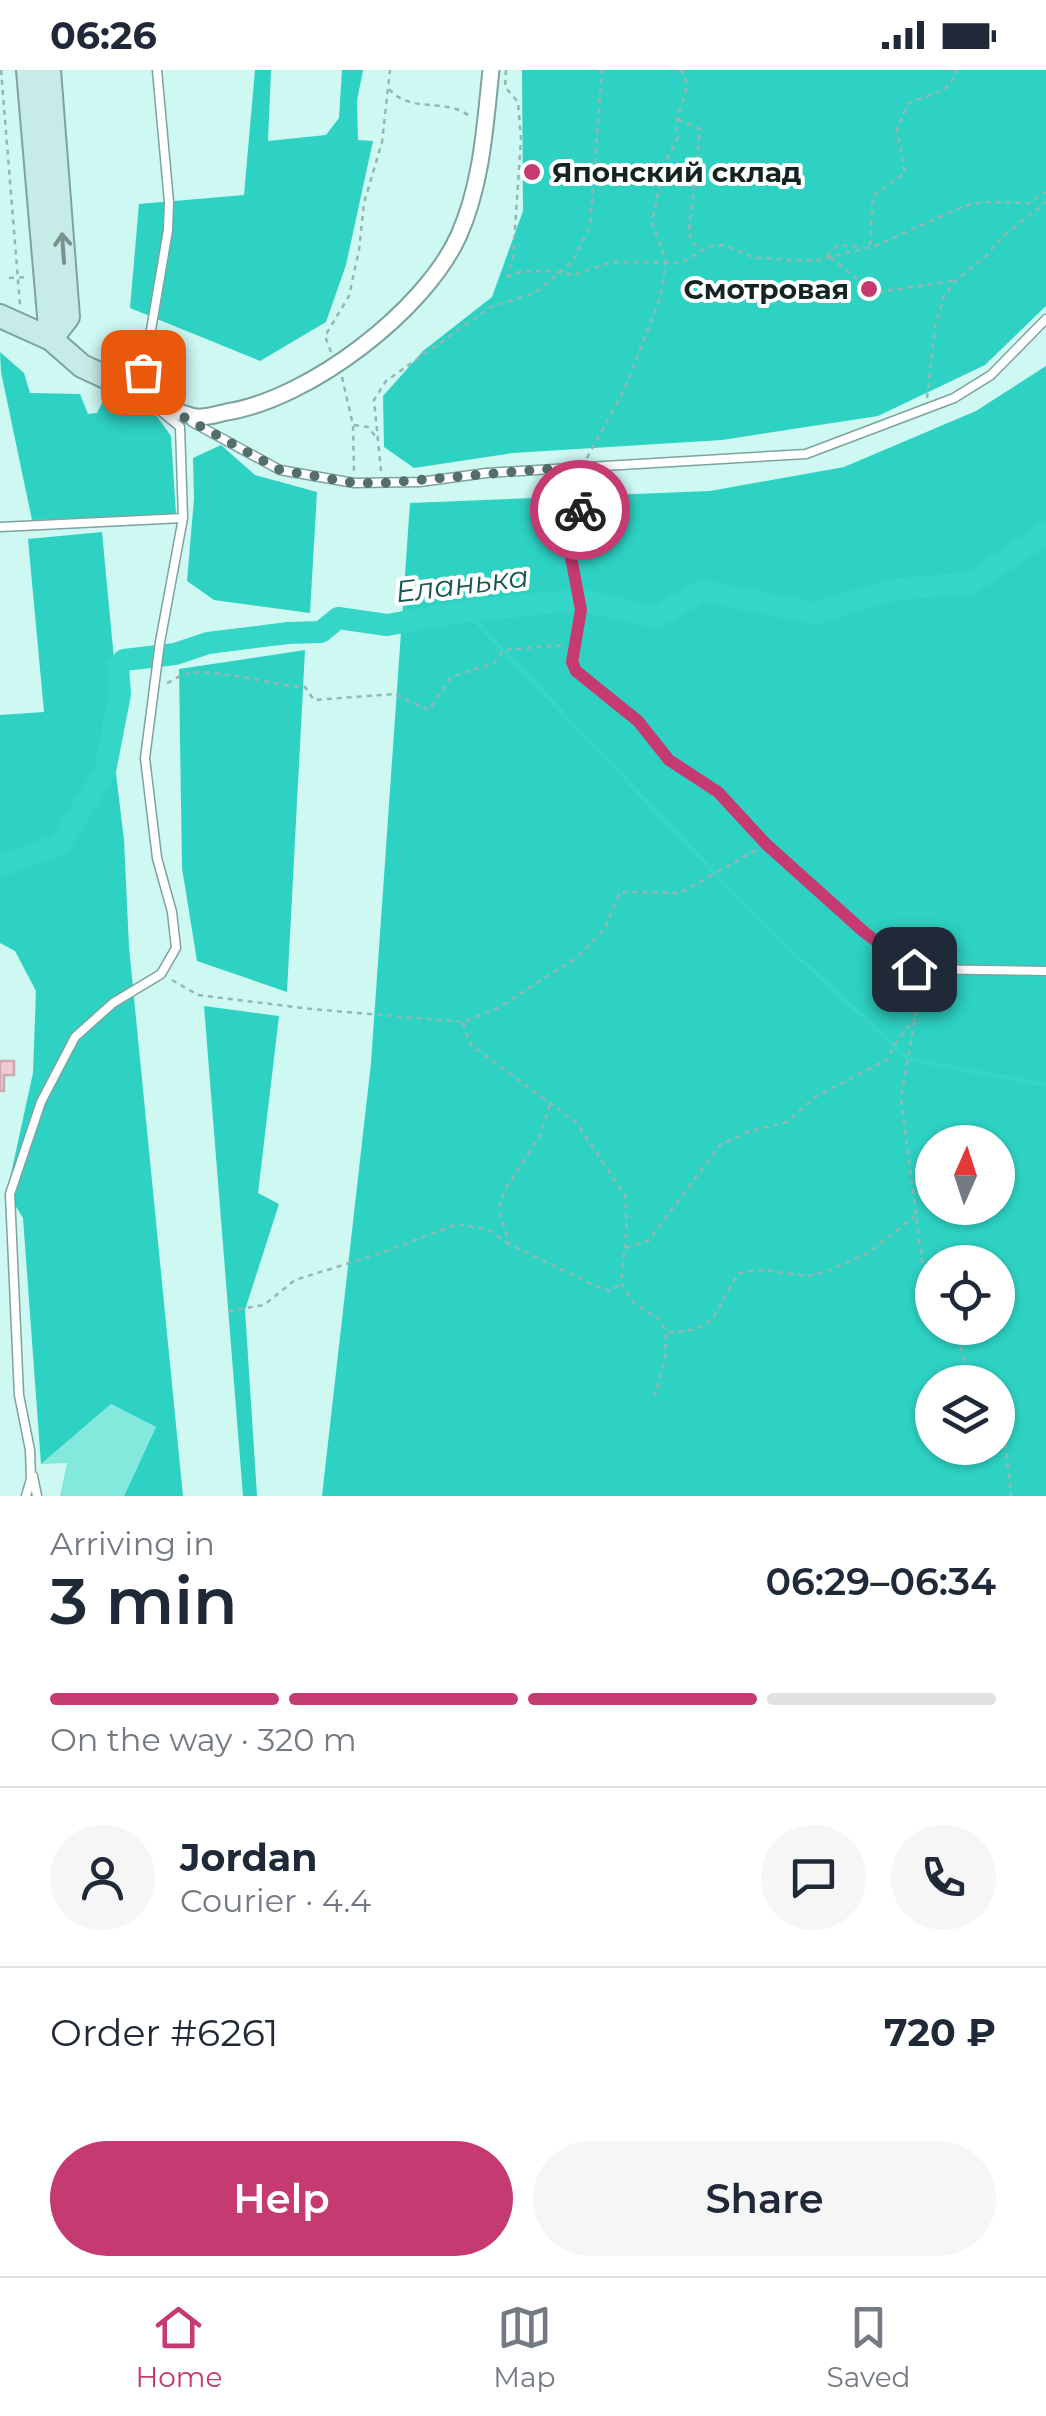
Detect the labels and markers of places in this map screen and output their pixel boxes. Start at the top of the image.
place label: Японский склад [552,155,801,189]
marker: Японский склад [521,161,543,183]
place label: Смотровая [683,272,849,306]
marker: Смотровая [858,278,880,300]
pin [101,330,186,415]
pin [872,927,957,1012]

